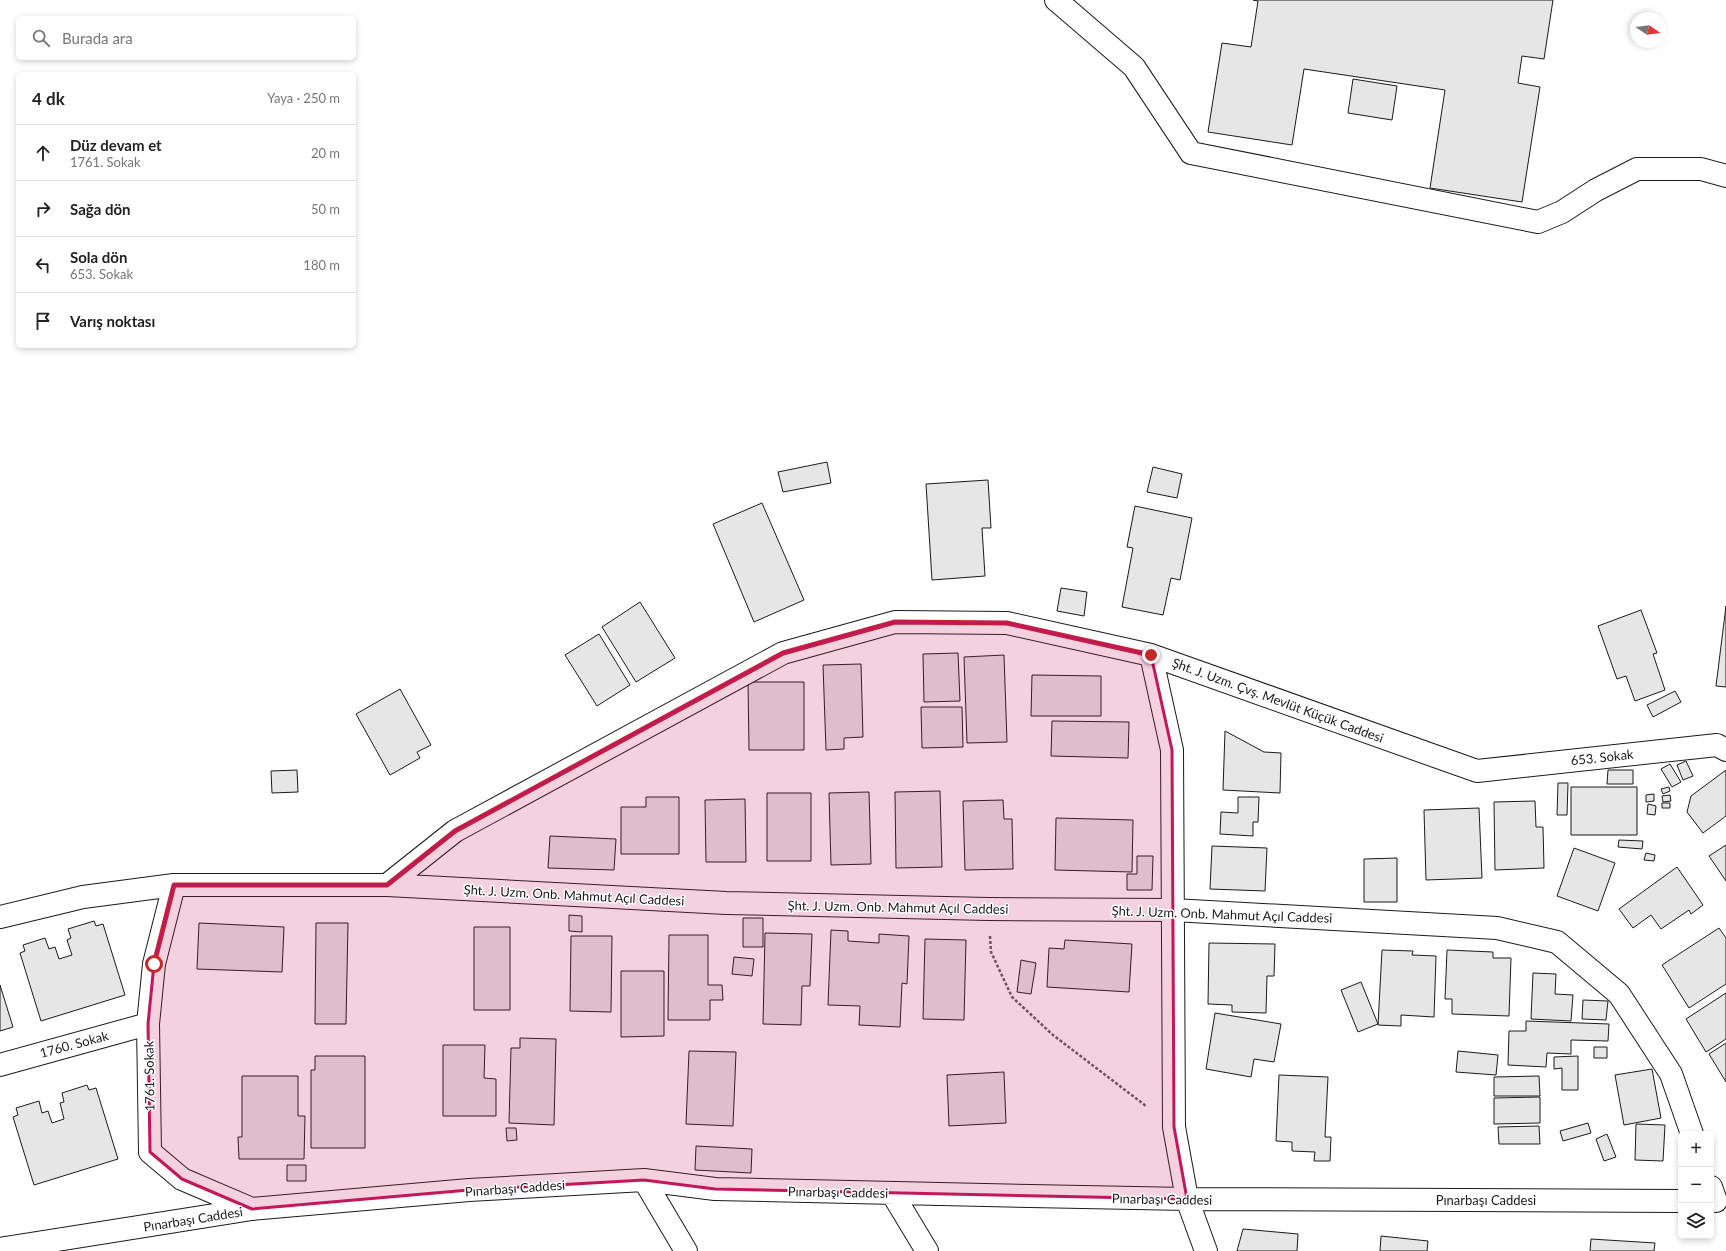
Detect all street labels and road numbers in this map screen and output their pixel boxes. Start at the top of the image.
street label: Şht. J. Uzm. Çvş. Mevlüt Küçük Caddesi [1170,654,1386,746]
street label: 653. Sokak [1570,746,1635,768]
street label: Şht. J. Uzm. Onb. Mahmut Açıl Caddesi [463,881,685,909]
street label: Şht. J. Uzm. Onb. Mahmut Açıl Caddesi [787,897,1009,917]
street label: Şht. J. Uzm. Onb. Mahmut Açıl Caddesi [1111,902,1333,926]
street label: 1760. Sokak [38,1027,111,1061]
street label: 1761. Sokak [140,1040,158,1111]
street label: Pınarbaşı Caddesi [464,1177,566,1199]
street label: Pınarbaşı Caddesi [788,1183,888,1201]
street label: Pınarbaşı Caddesi [1112,1190,1212,1208]
street label: Pınarbaşı Caddesi [1436,1192,1536,1208]
street label: Pınarbaşı Caddesi [142,1203,244,1235]

